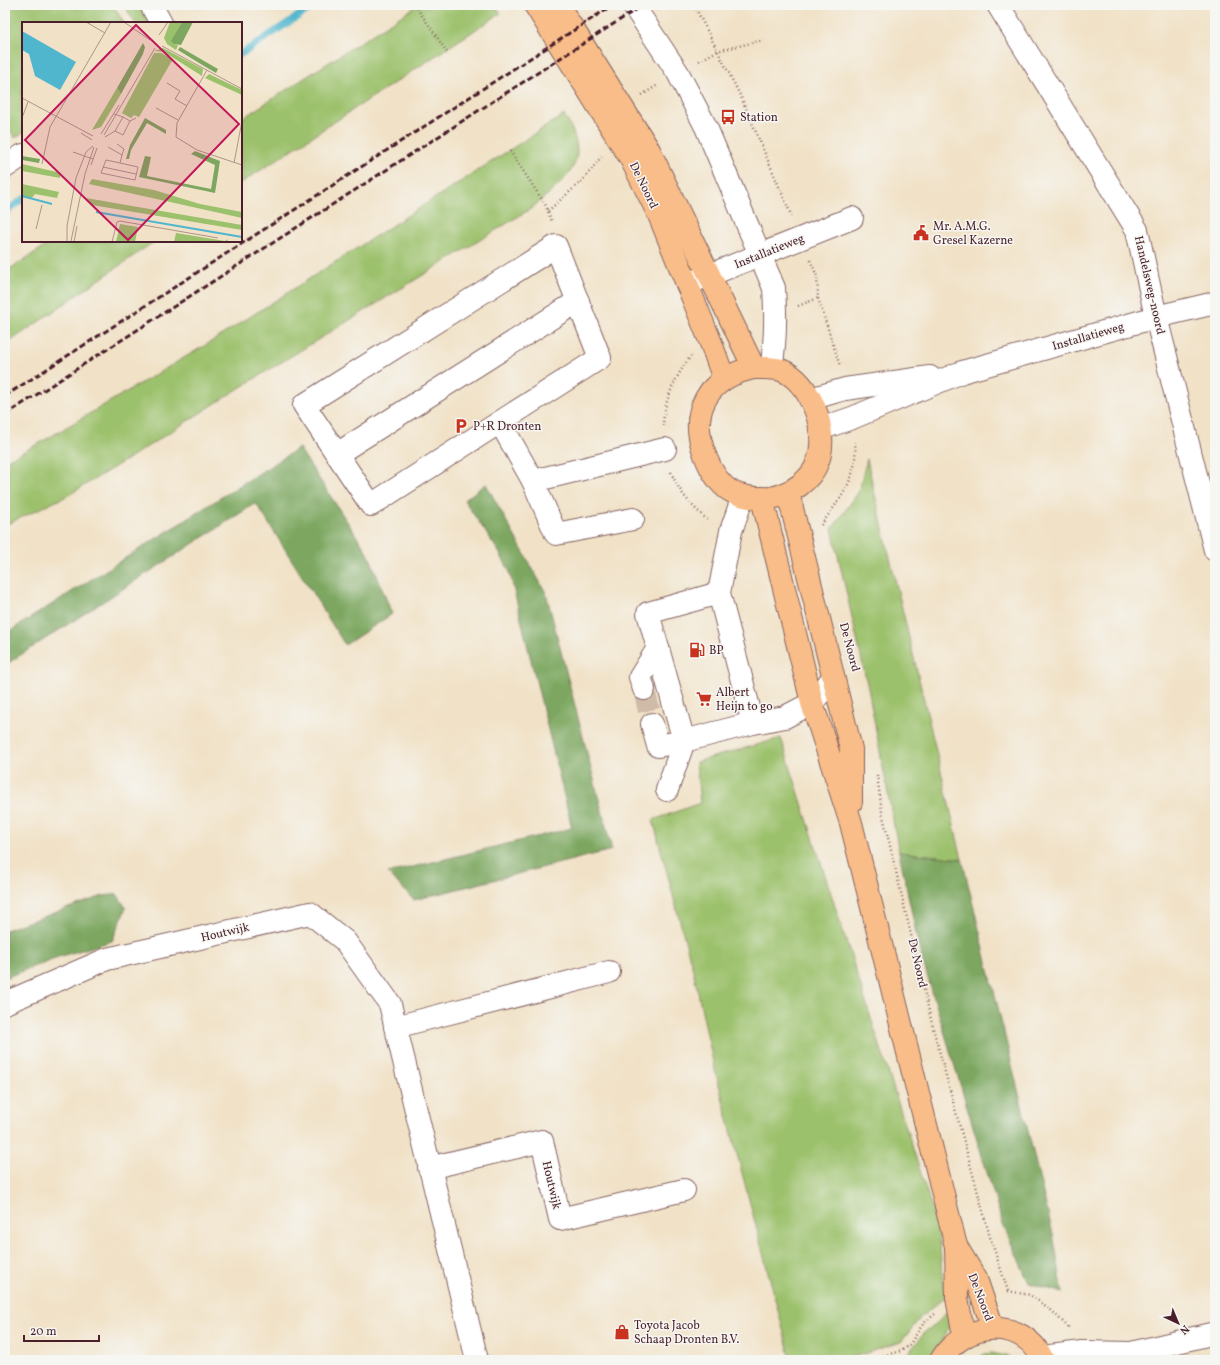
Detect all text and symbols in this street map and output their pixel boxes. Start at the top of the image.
inset map [22,22,242,242]
bus stop icon: Station [719,108,737,126]
place label: Station [740,110,778,126]
street label: De Noord [625,159,661,212]
place label: Mr. A.M.G. Gresel Kazerne [933,219,1013,249]
public building icon: Mr. A.M.G. Gresel Kazerne [912,224,930,242]
street label: Installatieweg [732,231,807,273]
street label: Handelsweg-noord [1130,234,1168,336]
street label: Installatieweg [1050,319,1126,355]
parking icon: P+R Dronten [452,417,470,435]
place label: P+R Dronten [473,419,541,435]
street label: De Noord [835,621,863,674]
fuel station icon: BP [688,641,706,659]
place label: BP [709,643,723,659]
place label: Albert Heijn to go [716,685,773,715]
supermarket icon: Albert Heijn to go [695,690,713,708]
street label: Houtwijk [199,920,251,946]
street label: De Noord [904,937,931,990]
street label: Houtwijk [538,1159,564,1211]
street label: De Noord [964,1271,997,1324]
north arrow [1158,1303,1198,1343]
scale bar [24,1317,99,1343]
place label: Toyota Jacob Schaap Dronten B.V. [634,1318,739,1348]
text: N [1176,1321,1192,1337]
shop icon: Toyota Jacob Schaap Dronten B.V. [613,1323,631,1341]
text: 20 m [30,1324,57,1340]

